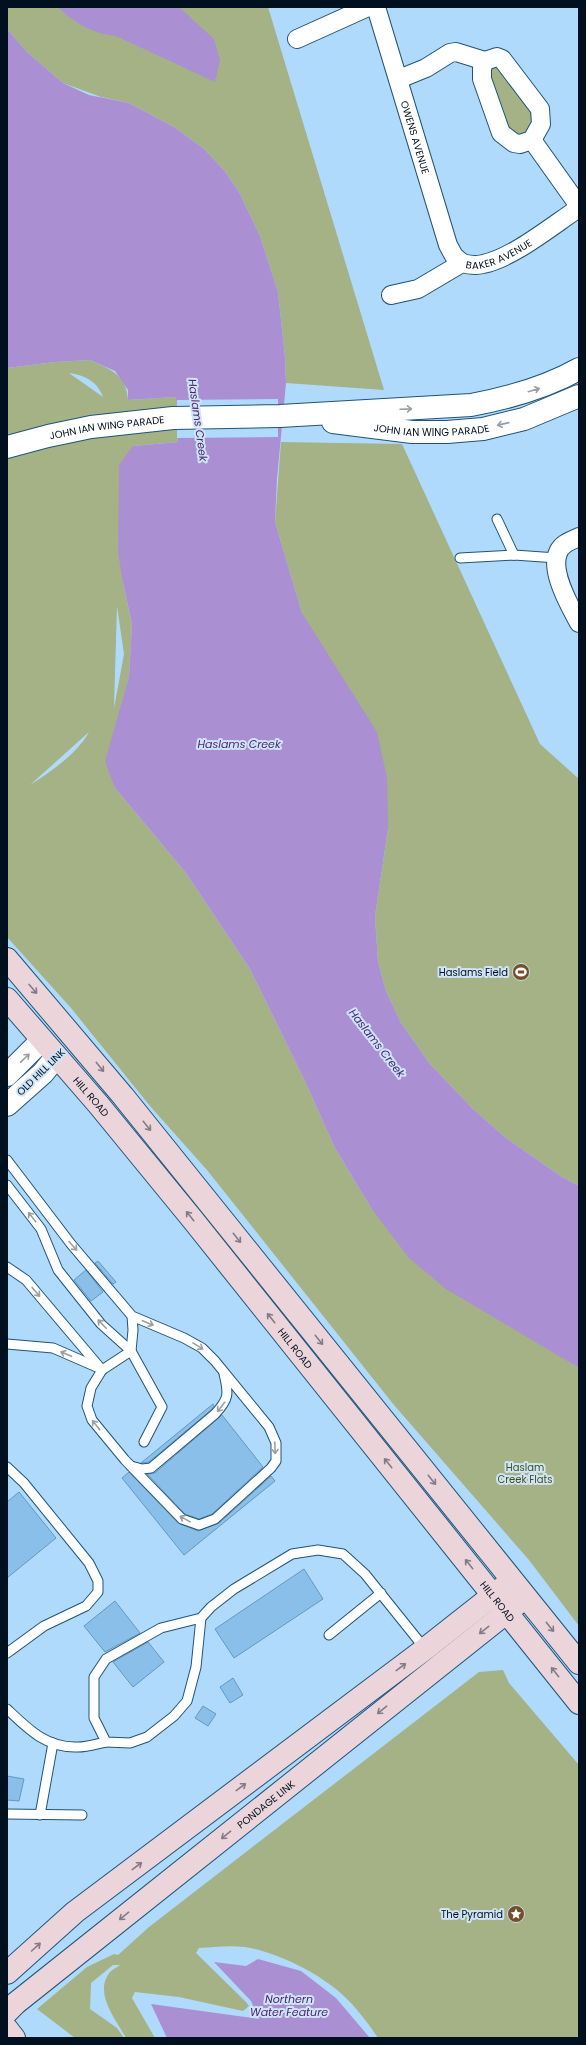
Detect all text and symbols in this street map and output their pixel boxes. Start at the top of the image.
street label: OWENS AVENUE [397,99,434,176]
street label: BAKER AVENUE [465,235,535,273]
water label: Haslams Creek [184,378,212,464]
one-way arrow [527,385,540,393]
one-way arrow [399,405,412,412]
street label: JOHN IAN WING PARADE [48,412,165,443]
street label: JOHN IAN WING PARADE [373,420,491,440]
one-way arrow [497,421,510,429]
water label: Haslams Creek [197,736,282,752]
sports icon: Haslams Field [511,962,531,982]
place label: Haslams Field [439,965,508,980]
one-way arrow [28,984,37,994]
water label: Haslams Creek [345,1005,410,1082]
street label: OLD HILL LINK [13,1045,69,1099]
one-way arrow [20,1053,30,1063]
one-way arrow [95,1062,104,1073]
street label: HILL ROAD [70,1073,113,1120]
one-way arrow [143,1121,152,1131]
one-way arrow [27,1211,36,1222]
one-way arrow [185,1211,194,1222]
one-way arrow [233,1233,242,1244]
one-way arrow [69,1241,78,1251]
one-way arrow [32,1287,41,1297]
one-way arrow [267,1312,276,1323]
one-way arrow [97,1319,107,1329]
one-way arrow [141,1320,153,1327]
street label: HILL ROAD [274,1325,316,1372]
one-way arrow [314,1334,323,1345]
one-way arrow [192,1343,204,1351]
one-way arrow [61,1350,73,1357]
one-way arrow [217,1402,225,1413]
one-way arrow [92,1419,100,1430]
one-way arrow [272,1441,279,1454]
one-way arrow [383,1457,392,1468]
park label: Haslam Creek Flats [498,1460,552,1487]
one-way arrow [427,1474,436,1485]
one-way arrow [179,1514,191,1522]
one-way arrow [464,1559,473,1570]
street label: HILL ROAD [477,1578,519,1625]
one-way arrow [546,1621,554,1632]
one-way arrow [479,1625,490,1634]
one-way arrow [395,1663,406,1671]
one-way arrow [550,1667,559,1678]
one-way arrow [376,1706,387,1714]
street label: PONDAGE LINK [234,1776,298,1832]
one-way arrow [236,1783,247,1792]
one-way arrow [220,1831,231,1839]
one-way arrow [132,1861,143,1870]
place icon: The Pyramid [506,1904,526,1924]
place label: The Pyramid [441,1907,503,1922]
one-way arrow [119,1912,130,1921]
one-way arrow [31,1942,41,1952]
water label: Northern Water Feature [250,1991,328,2020]

